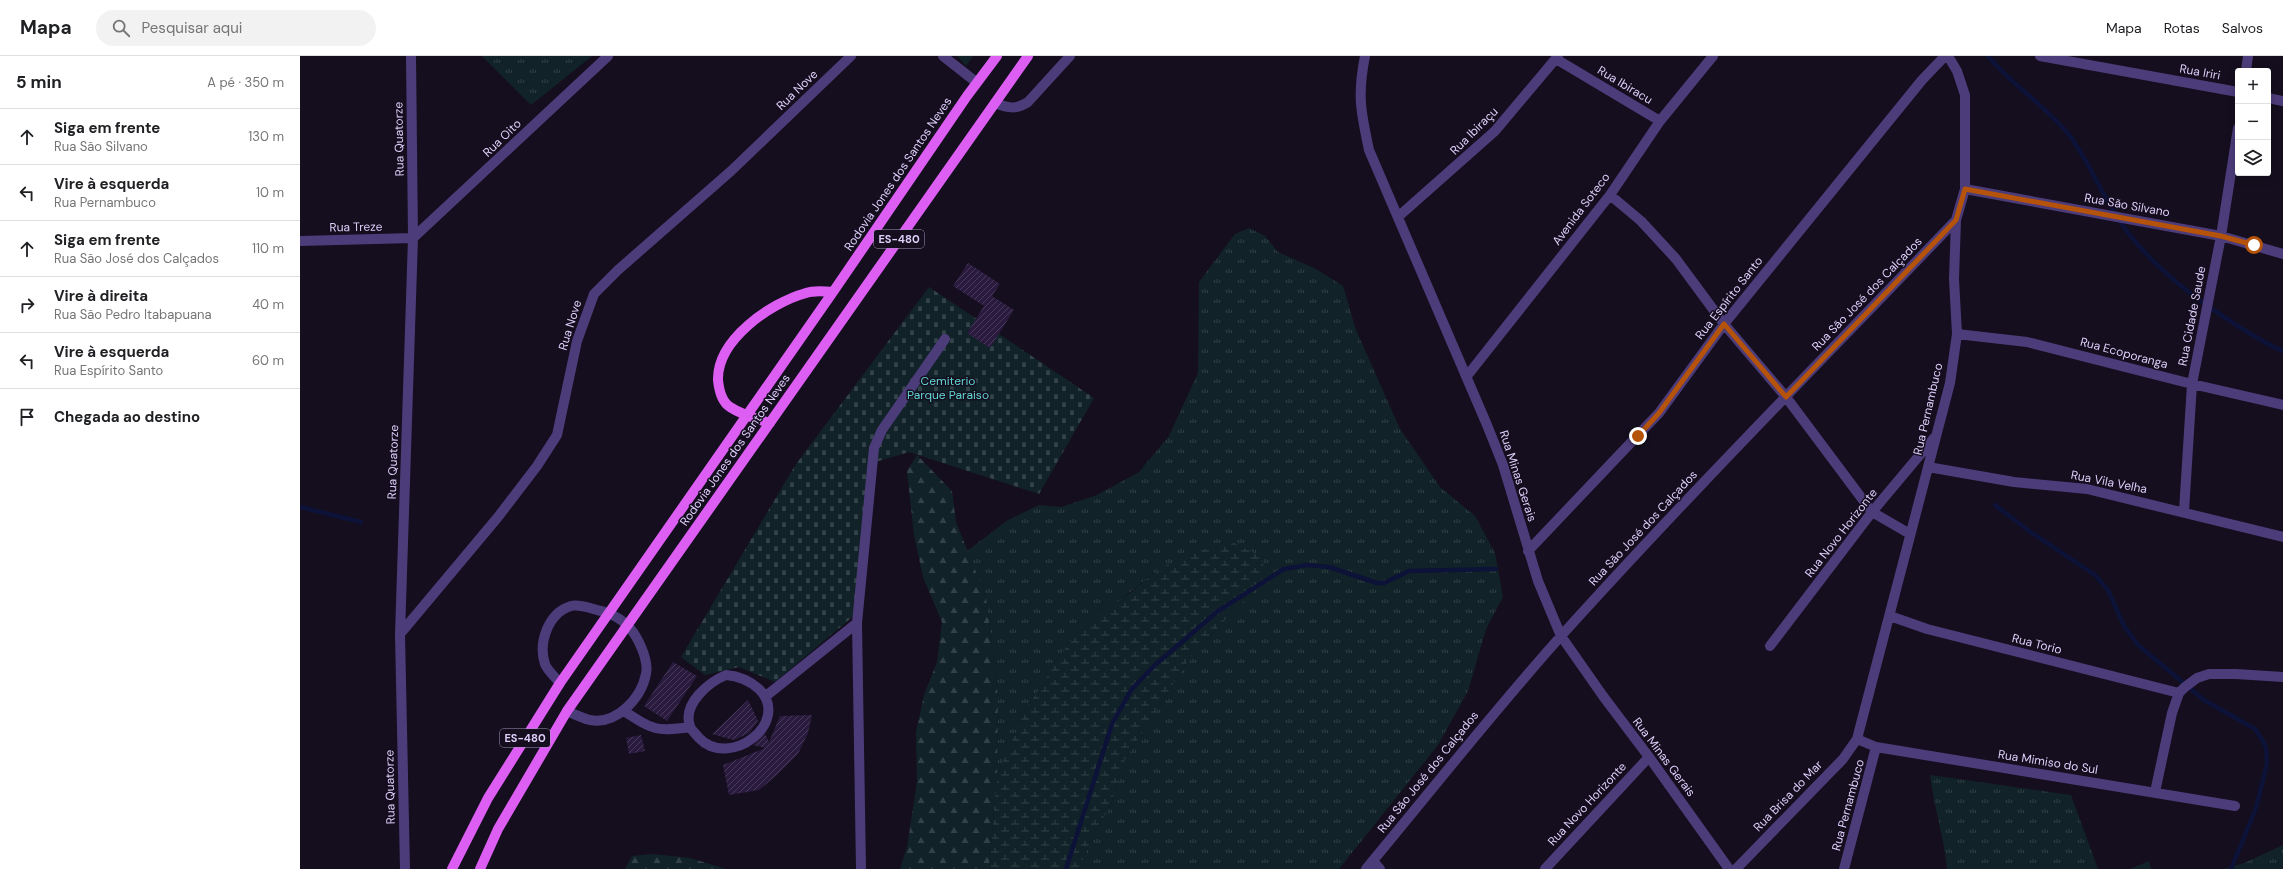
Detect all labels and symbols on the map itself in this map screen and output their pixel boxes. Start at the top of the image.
street label: Rua Iriri [2178,61,2222,83]
street label: Rua Ibiracu [1594,62,1656,108]
street label: Rua Nove [773,66,821,114]
street label: Rodovia Jones dos Santos Neves [840,94,956,254]
street label: Rua Quatorze [390,101,408,176]
street label: Rua Ibiraçu [1447,103,1502,158]
street label: Rua Oito [479,116,525,160]
street label: Avenida Soteco [1549,170,1613,248]
street label: Rua São Silvano [2083,190,2171,220]
street label: Rua Treze [329,219,383,235]
road number: ES-480 [874,230,924,248]
street label: Rua São José dos Calçados [1808,234,1926,354]
route start [2245,236,2263,254]
street label: Rua Espírito Santo [1692,253,1766,343]
street label: Rua Cidade Saude [2174,264,2210,367]
street label: Rua Nove [555,298,585,352]
street label: Rua Ecoporanga [2078,334,2170,372]
street label: Rua Pernambuco [1910,361,1946,457]
street label: Rodovia Jones dos Santos Neves [676,371,794,529]
park label: Cemiterio Parque Paraiso [907,373,989,403]
street label: Rua Quatorze [384,424,402,500]
route end [1629,427,1647,445]
street label: Rua Minas Gerais [1496,428,1540,524]
street label: Rua São José dos Calçados [1585,467,1701,589]
street label: Rua Vila Velha [2070,467,2148,497]
street label: Rua Novo Horizonte [1801,485,1881,581]
street label: Rua Torio [2010,630,2064,658]
street label: Rua São José dos Calçados [1374,708,1482,836]
street label: Rua Minas Gerais [1629,714,1699,800]
road number: ES-480 [500,729,550,747]
street label: Rua Mimiso do Sul [1997,746,2099,778]
street label: Rua Quatorze [381,749,399,824]
street label: Rua Brisa do Mar [1750,757,1826,835]
street label: Rua Pernambuco [1828,757,1868,853]
street label: Rua Novo Horizonte [1544,759,1630,849]

